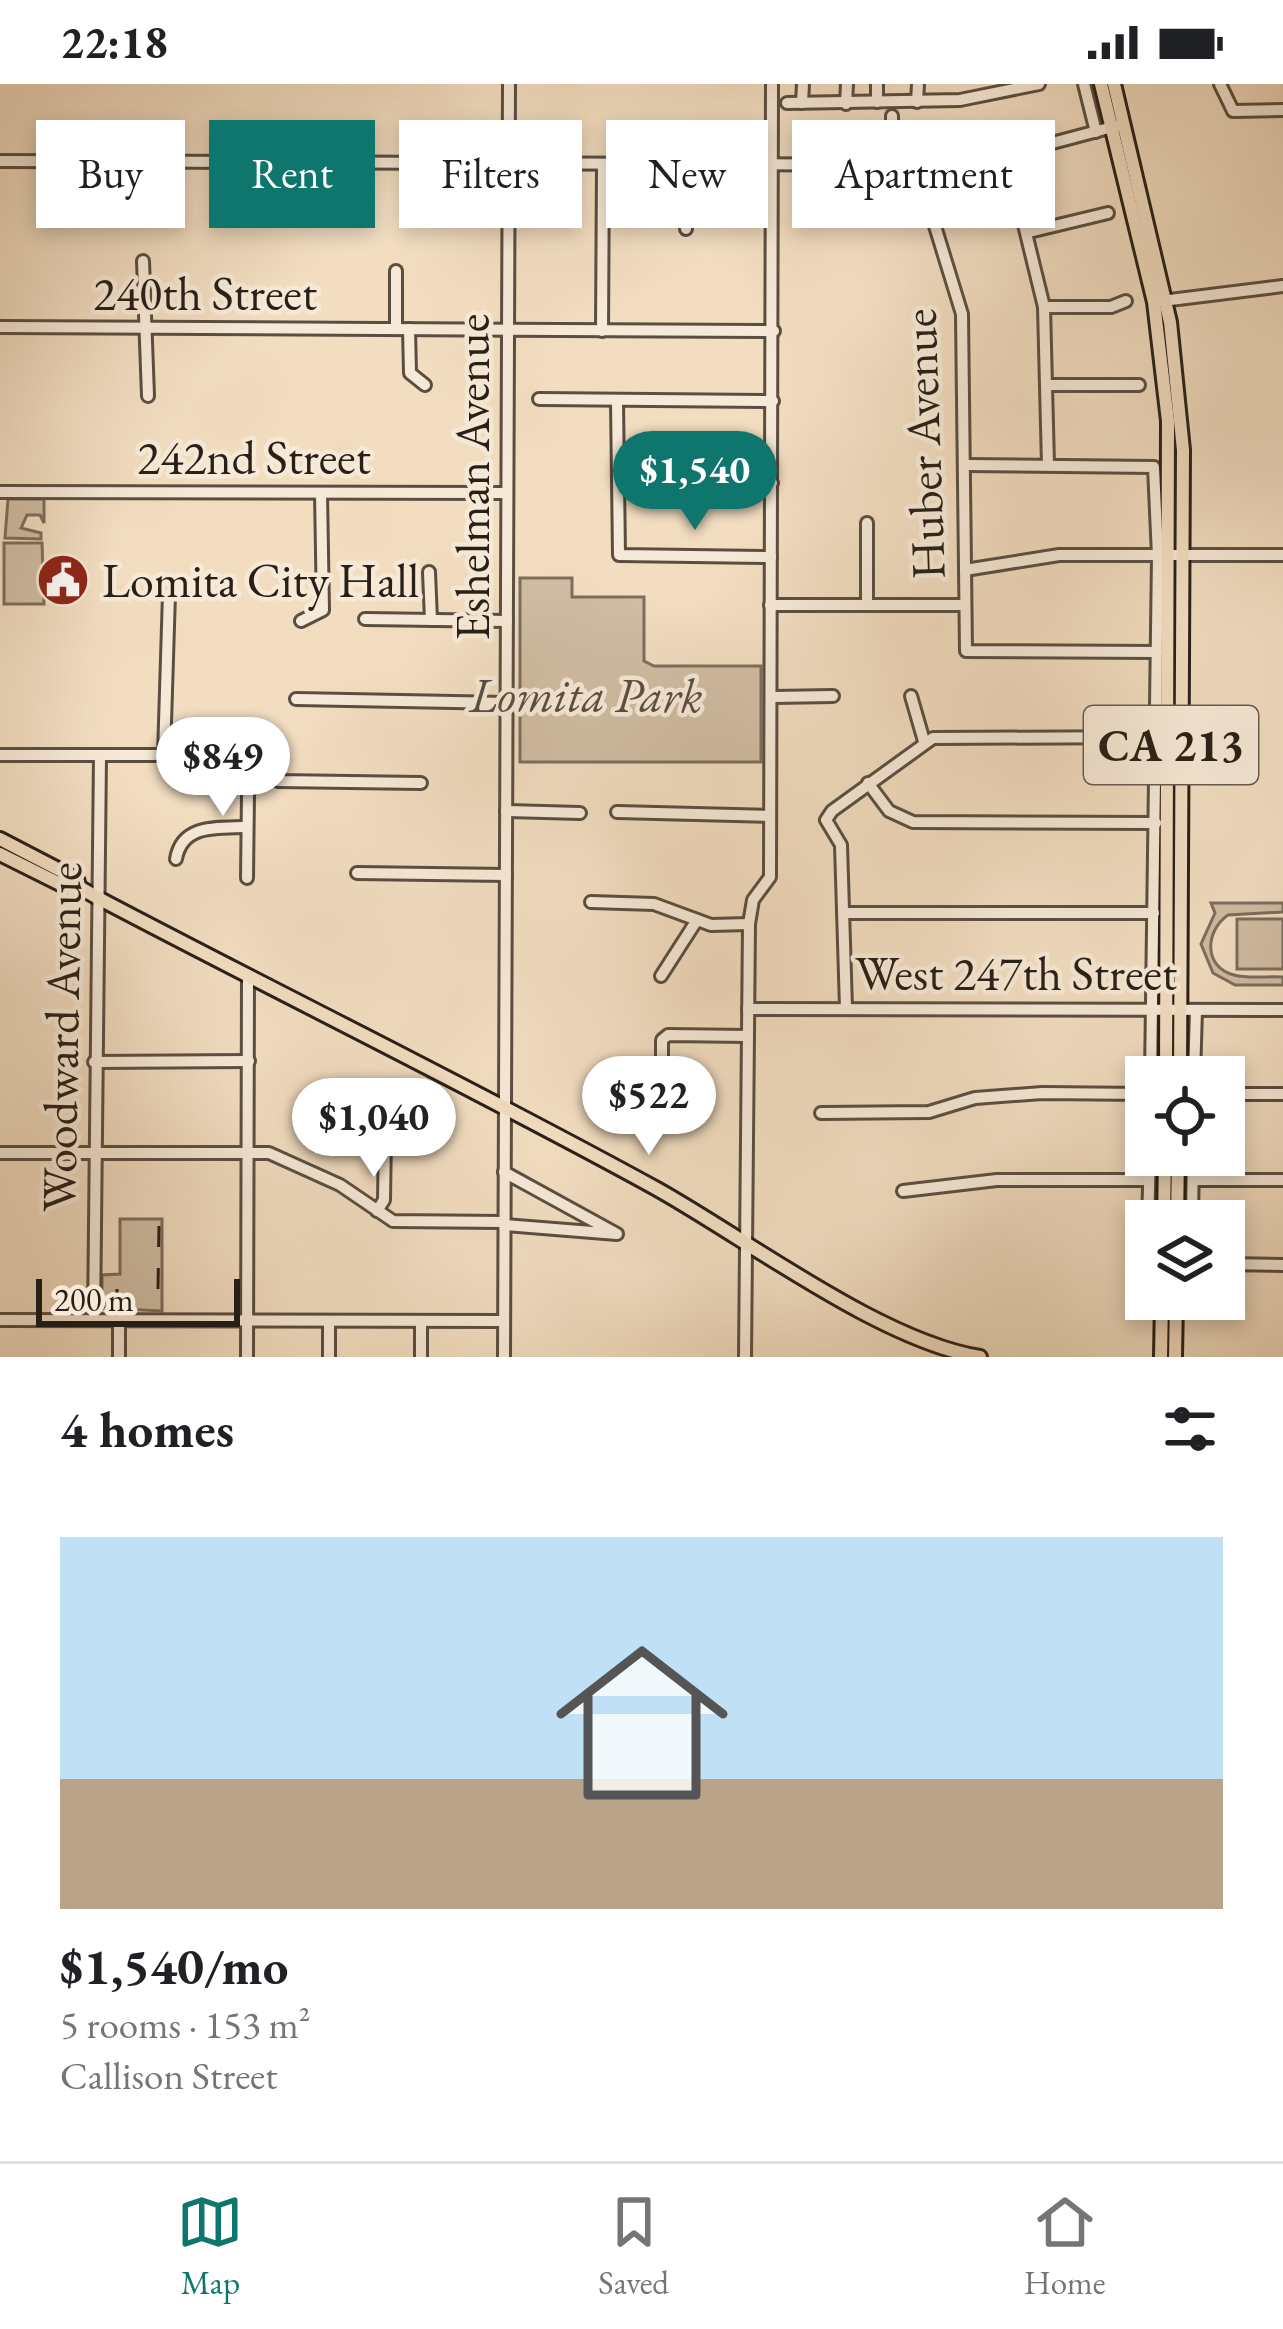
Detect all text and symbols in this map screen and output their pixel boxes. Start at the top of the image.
text: 22:18 [60,13,168,71]
chip: Buy [36,120,185,228]
chip: Rent [209,120,375,228]
chip: Filters [399,120,582,228]
chip: New [606,120,768,228]
chip: Apartment [792,120,1055,228]
street label: 240th Street [93,262,317,324]
street label: Huber Avenue [887,307,959,581]
street label: Eshelman Avenue [441,314,503,640]
street label: 242nd Street [137,426,371,488]
pin: $1,540 [597,431,793,533]
text: $1,540 [640,444,750,495]
place label: Lomita City Hall [102,549,419,611]
public building icon: Lomita City Hall [35,552,91,608]
park label: Lomita Park [468,664,703,726]
road number: CA 213 [1084,706,1258,784]
pin: $849 [152,717,294,819]
text: $849 [183,730,263,781]
street label: Woodward Avenue [27,862,95,1212]
street label: West 247th Street [855,942,1177,1004]
pin: $522 [578,1056,720,1158]
map controls [1125,1056,1245,1320]
button: locate [1125,1056,1245,1176]
text: $522 [609,1069,689,1120]
pin: $1,040 [276,1078,472,1180]
text: $1,040 [319,1091,429,1142]
button: layers [1125,1200,1245,1320]
scale bar [36,1273,240,1326]
text: 200 m [54,1278,134,1321]
text: 4 homes [60,1396,234,1462]
icon: filters [1157,1396,1223,1462]
icon: home [534,1615,750,1831]
text: $1,540/mo [60,1933,288,1999]
text: 5 rooms · 153 m² [60,1999,311,2050]
text: Callison Street [60,2050,278,2101]
tab: Map [177,2189,243,2304]
tab: Saved [598,2189,669,2304]
tab: Home [1024,2189,1106,2304]

